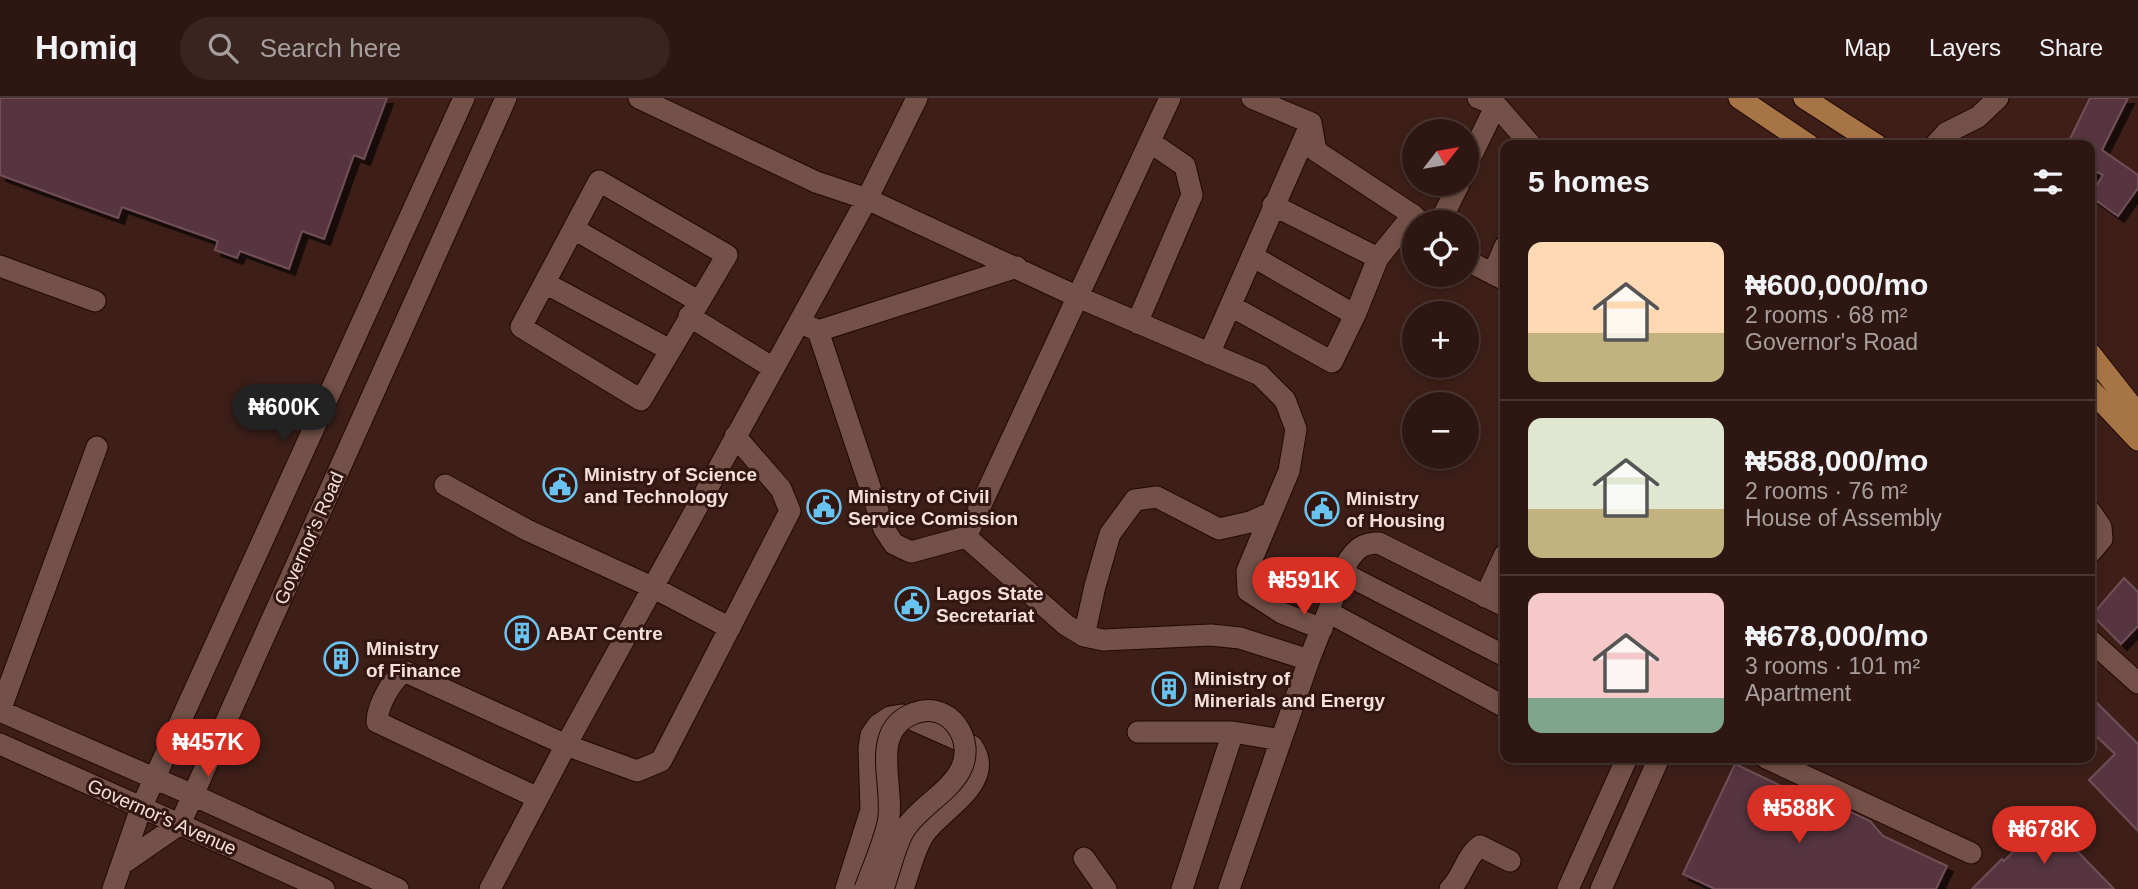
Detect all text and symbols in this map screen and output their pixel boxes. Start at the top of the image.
search box [180,17,670,80]
text: Homiq [35,29,138,66]
icon: search [204,29,242,67]
text: Search here [260,33,401,63]
text: Map [1844,34,1891,61]
text: Layers [1929,34,2001,61]
text: Share [2039,34,2103,61]
north arrow [1402,119,1479,196]
map controls [1402,119,1479,469]
icon: filters [2029,163,2067,201]
text: 5 homes [1528,165,1650,198]
button: locate [1402,210,1479,287]
text: ₦600,000/mo [1745,268,1928,301]
icon: home [1584,270,1668,354]
button: + [1402,301,1479,378]
text: 2 rooms · 68 m² [1745,302,1907,328]
text: Governor's Road [1745,329,1918,355]
pin: ₦600K [235,384,333,444]
button: − [1402,392,1479,469]
text: ₦600K [248,394,320,420]
text: ₦588,000/mo [1745,444,1928,477]
icon: home [1584,446,1668,530]
place label: Ministry of Science and Technology [584,464,757,507]
public building icon: Ministry of Science and Technology [541,466,579,504]
street label: Governor's Road [270,468,348,608]
text: 2 rooms · 76 m² [1745,478,1907,504]
place label: Ministry of Civil Service Comission [848,486,1018,529]
public building icon: Ministry of Civil Service Comission [805,488,843,526]
place label: Ministry of Housing [1346,488,1445,531]
public building icon: Ministry of Housing [1303,490,1341,528]
text: House of Assembly [1745,505,1942,531]
pin: ₦591K [1255,558,1353,617]
text: ₦591K [1268,567,1340,593]
place label: Lagos State Secretariat [936,583,1044,626]
public building icon: Lagos State Secretariat [893,585,931,623]
building icon: ABAT Centre [503,614,541,652]
text: ₦678,000/mo [1745,619,1928,652]
icon: home [1584,621,1668,705]
place label: ABAT Centre [546,623,663,644]
place label: Ministry of Finance [366,638,461,681]
building icon: Ministry of Finance [322,640,360,678]
text: 3 rooms · 101 m² [1745,653,1920,679]
place label: Ministry of Minerials and Energy [1194,668,1386,711]
building icon: Ministry of Minerials and Energy [1150,670,1188,708]
text: Apartment [1745,680,1851,706]
pin: ₦457K [159,720,257,779]
text: ₦457K [172,729,244,755]
street label: Governor's Avenue [84,775,240,859]
pin: ₦588K [1750,786,1848,845]
text: ₦588K [1763,795,1835,821]
pin: ₦678K [1995,806,2093,866]
text: ₦678K [2008,816,2080,842]

